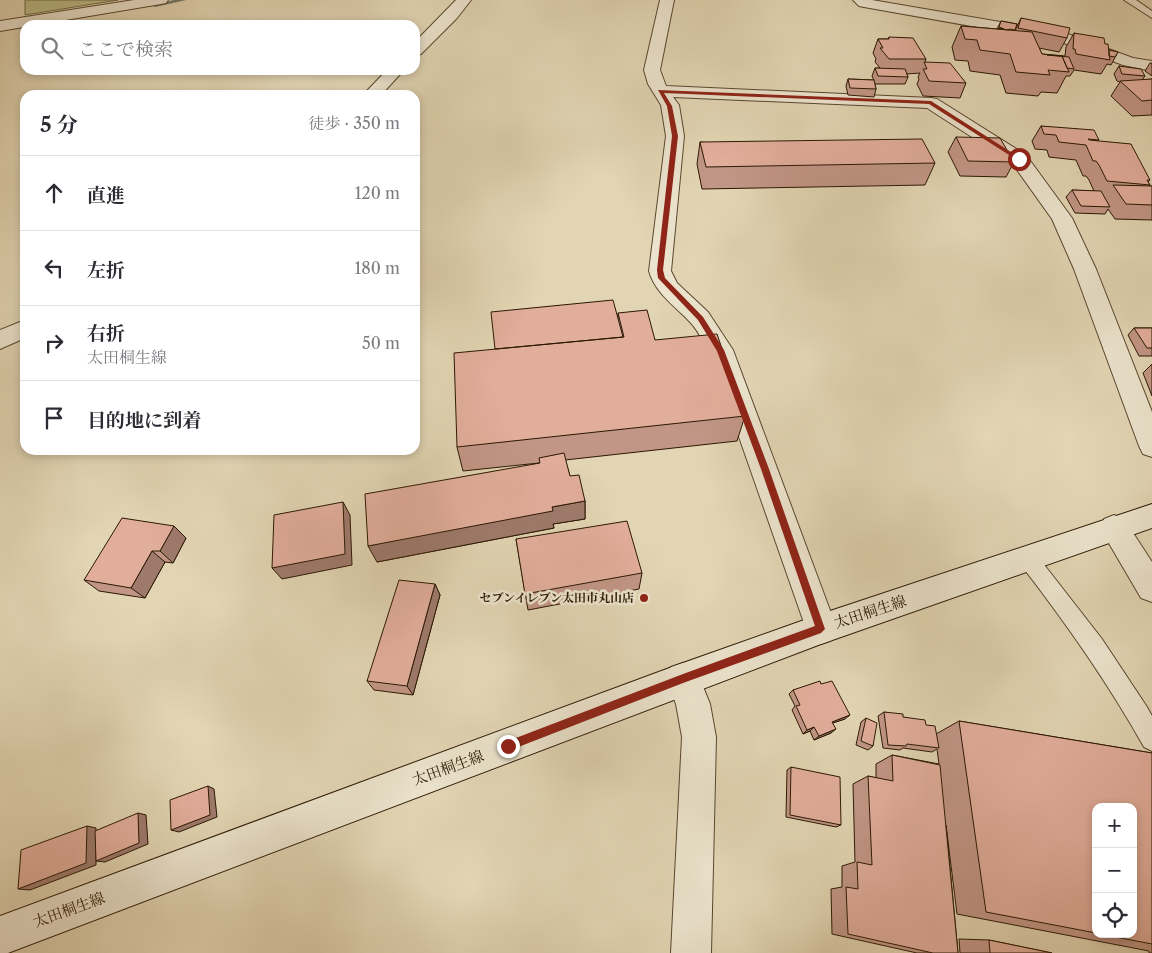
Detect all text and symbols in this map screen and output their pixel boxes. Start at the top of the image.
search box [20,20,420,75]
icon: search [38,34,66,62]
text: ここで検索 [78,38,173,61]
text: 5 分 [40,112,78,137]
text: 徒歩 · 350 m [308,113,400,133]
route start [1008,148,1031,171]
icon: ahead [40,179,68,207]
text: 120 m [355,183,400,203]
text: 直進 [87,184,125,207]
icon: left [40,254,68,282]
text: 180 m [354,258,400,278]
text: 左折 [87,259,125,282]
text: 右折 [87,322,125,345]
icon: right [40,329,68,357]
text: 50 m [362,333,400,353]
text: 太田桐生線 [87,347,167,367]
icon: arrive [40,404,68,432]
text: 目的地に到着 [87,409,201,432]
place label: セブンイレブン太田市丸山店 [480,590,634,605]
street label: 太田桐生線 [831,591,908,632]
marker: セブンイレブン太田市丸山店 [638,592,650,604]
route end [497,735,520,758]
street label: 太田桐生線 [409,746,486,789]
map controls [1092,803,1137,938]
button: + [1092,803,1137,848]
button: − [1092,848,1137,893]
street label: 太田桐生線 [30,888,107,931]
button: locate [1092,893,1137,938]

